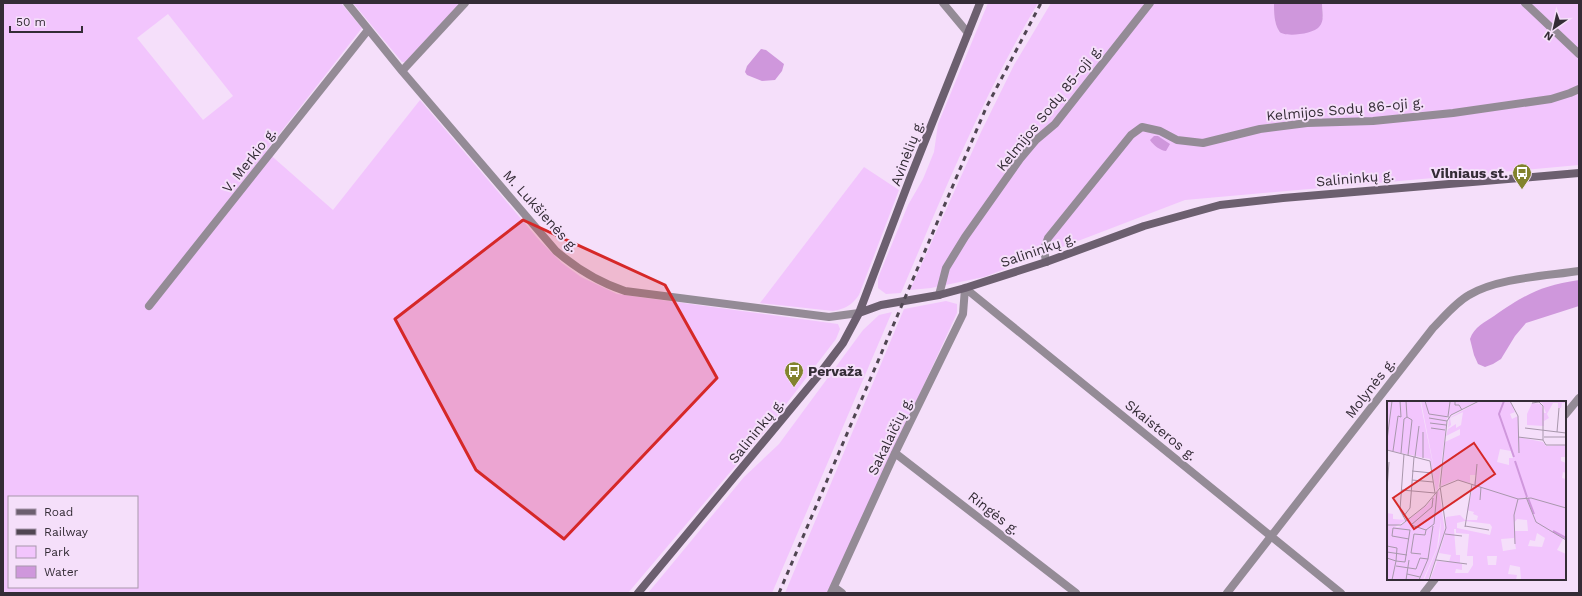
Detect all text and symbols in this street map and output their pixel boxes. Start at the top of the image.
scale bar [10,8,82,34]
north arrow [1534,8,1574,48]
text: 50 m [16,15,46,29]
text: N [1542,28,1556,44]
street label: Kelmijos Sodų 85-oji g. [993,42,1105,174]
street label: Kelmijos Sodų 86-oji g. [1266,94,1424,124]
street label: Avinėlių g. [887,118,927,188]
street label: V. Merkio g. [219,125,279,195]
bus stop icon: Vilniaus st. [1511,162,1533,190]
place label: Vilniaus st. [1431,165,1508,181]
street label: M. Lukšienės g. [500,167,582,255]
street label: Salininkų g. [1315,167,1395,189]
street label: Salininkų g. [998,230,1078,270]
street label: Molynės g. [1342,355,1398,421]
bus stop icon: Pervaža [783,360,805,388]
place label: Pervaža [808,363,863,379]
street label: Sakalaičių g. [864,394,916,478]
street label: Salininkų g. [725,396,787,466]
street label: Skaisteros g. [1122,396,1200,464]
inset map [1387,401,1566,580]
street label: Ringės g. [965,488,1023,538]
legend [8,496,138,588]
text: Road [44,505,73,519]
text: Railway [44,525,89,539]
text: Park [44,545,70,559]
text: Water [44,565,79,579]

